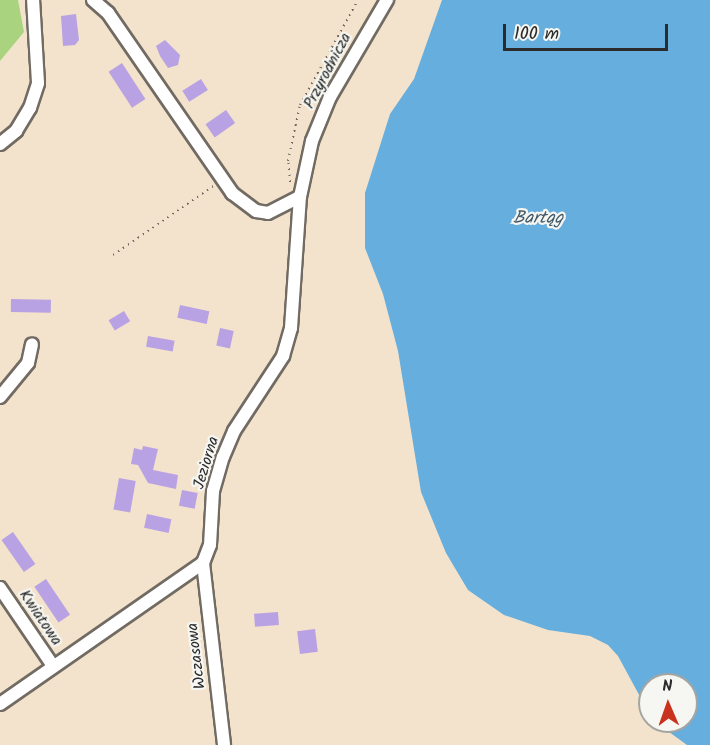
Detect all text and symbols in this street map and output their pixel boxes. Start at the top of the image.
scale bar [506,12,671,50]
text: 100 m [514,20,559,49]
street label: Przyrodnicza [300,30,356,112]
water label: Bartąg [513,208,563,230]
street label: Jeziorna [190,434,224,492]
street label: Kwiatowa [14,586,66,650]
street label: Wczasowa [183,622,211,690]
north arrow [638,673,698,733]
text: N [662,674,673,699]

